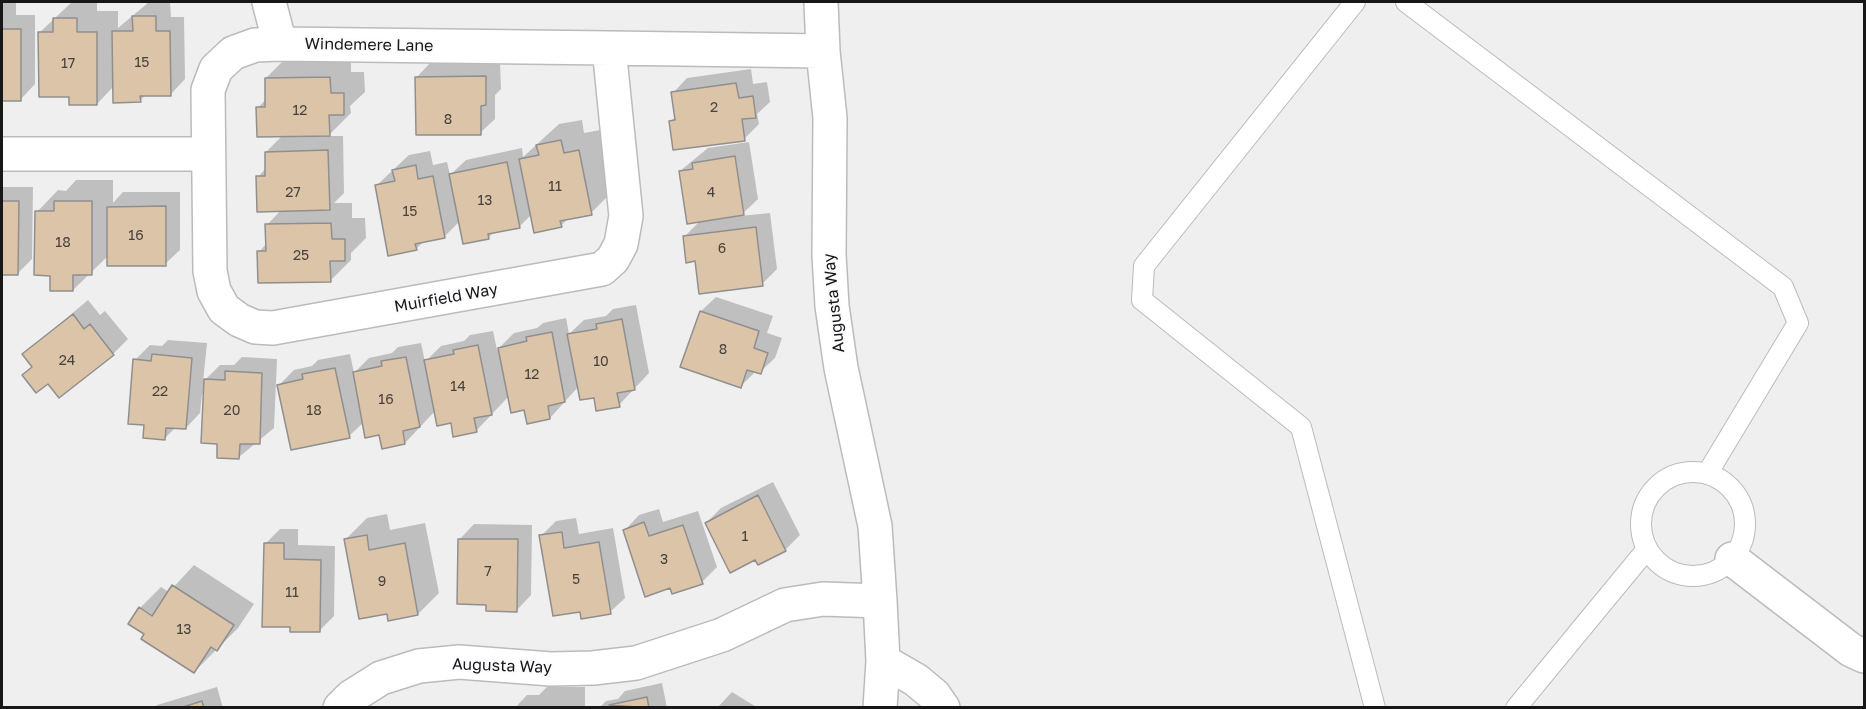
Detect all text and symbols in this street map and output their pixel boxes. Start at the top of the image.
street label: Windemere Lane [304,34,434,56]
house number: 15 [135,55,149,71]
house number: 17 [61,56,75,72]
house number: 2 [710,100,718,116]
house number: 12 [293,103,307,119]
house number: 8 [444,112,452,128]
house number: 11 [548,179,562,195]
house number: 27 [285,185,301,201]
house number: 4 [707,185,715,201]
house number: 13 [478,193,492,209]
house number: 15 [403,204,417,220]
house number: 16 [128,228,144,244]
house number: 18 [55,235,71,251]
house number: 6 [718,241,726,257]
house number: 25 [293,248,309,264]
street label: Augusta Way [819,252,849,354]
street label: Muirfield Way [393,279,499,317]
house number: 8 [719,342,727,358]
house number: 24 [59,353,75,369]
house number: 10 [593,354,609,370]
house number: 12 [525,367,539,383]
house number: 14 [450,379,466,395]
house number: 22 [152,384,168,400]
house number: 16 [378,392,394,408]
house number: 20 [224,403,240,419]
house number: 18 [306,403,322,419]
house number: 1 [742,529,748,545]
house number: 3 [660,552,668,568]
house number: 7 [484,564,492,580]
house number: 5 [572,572,580,588]
house number: 9 [378,574,386,590]
house number: 11 [285,585,299,601]
house number: 13 [177,622,191,638]
street label: Augusta Way [452,655,552,677]

